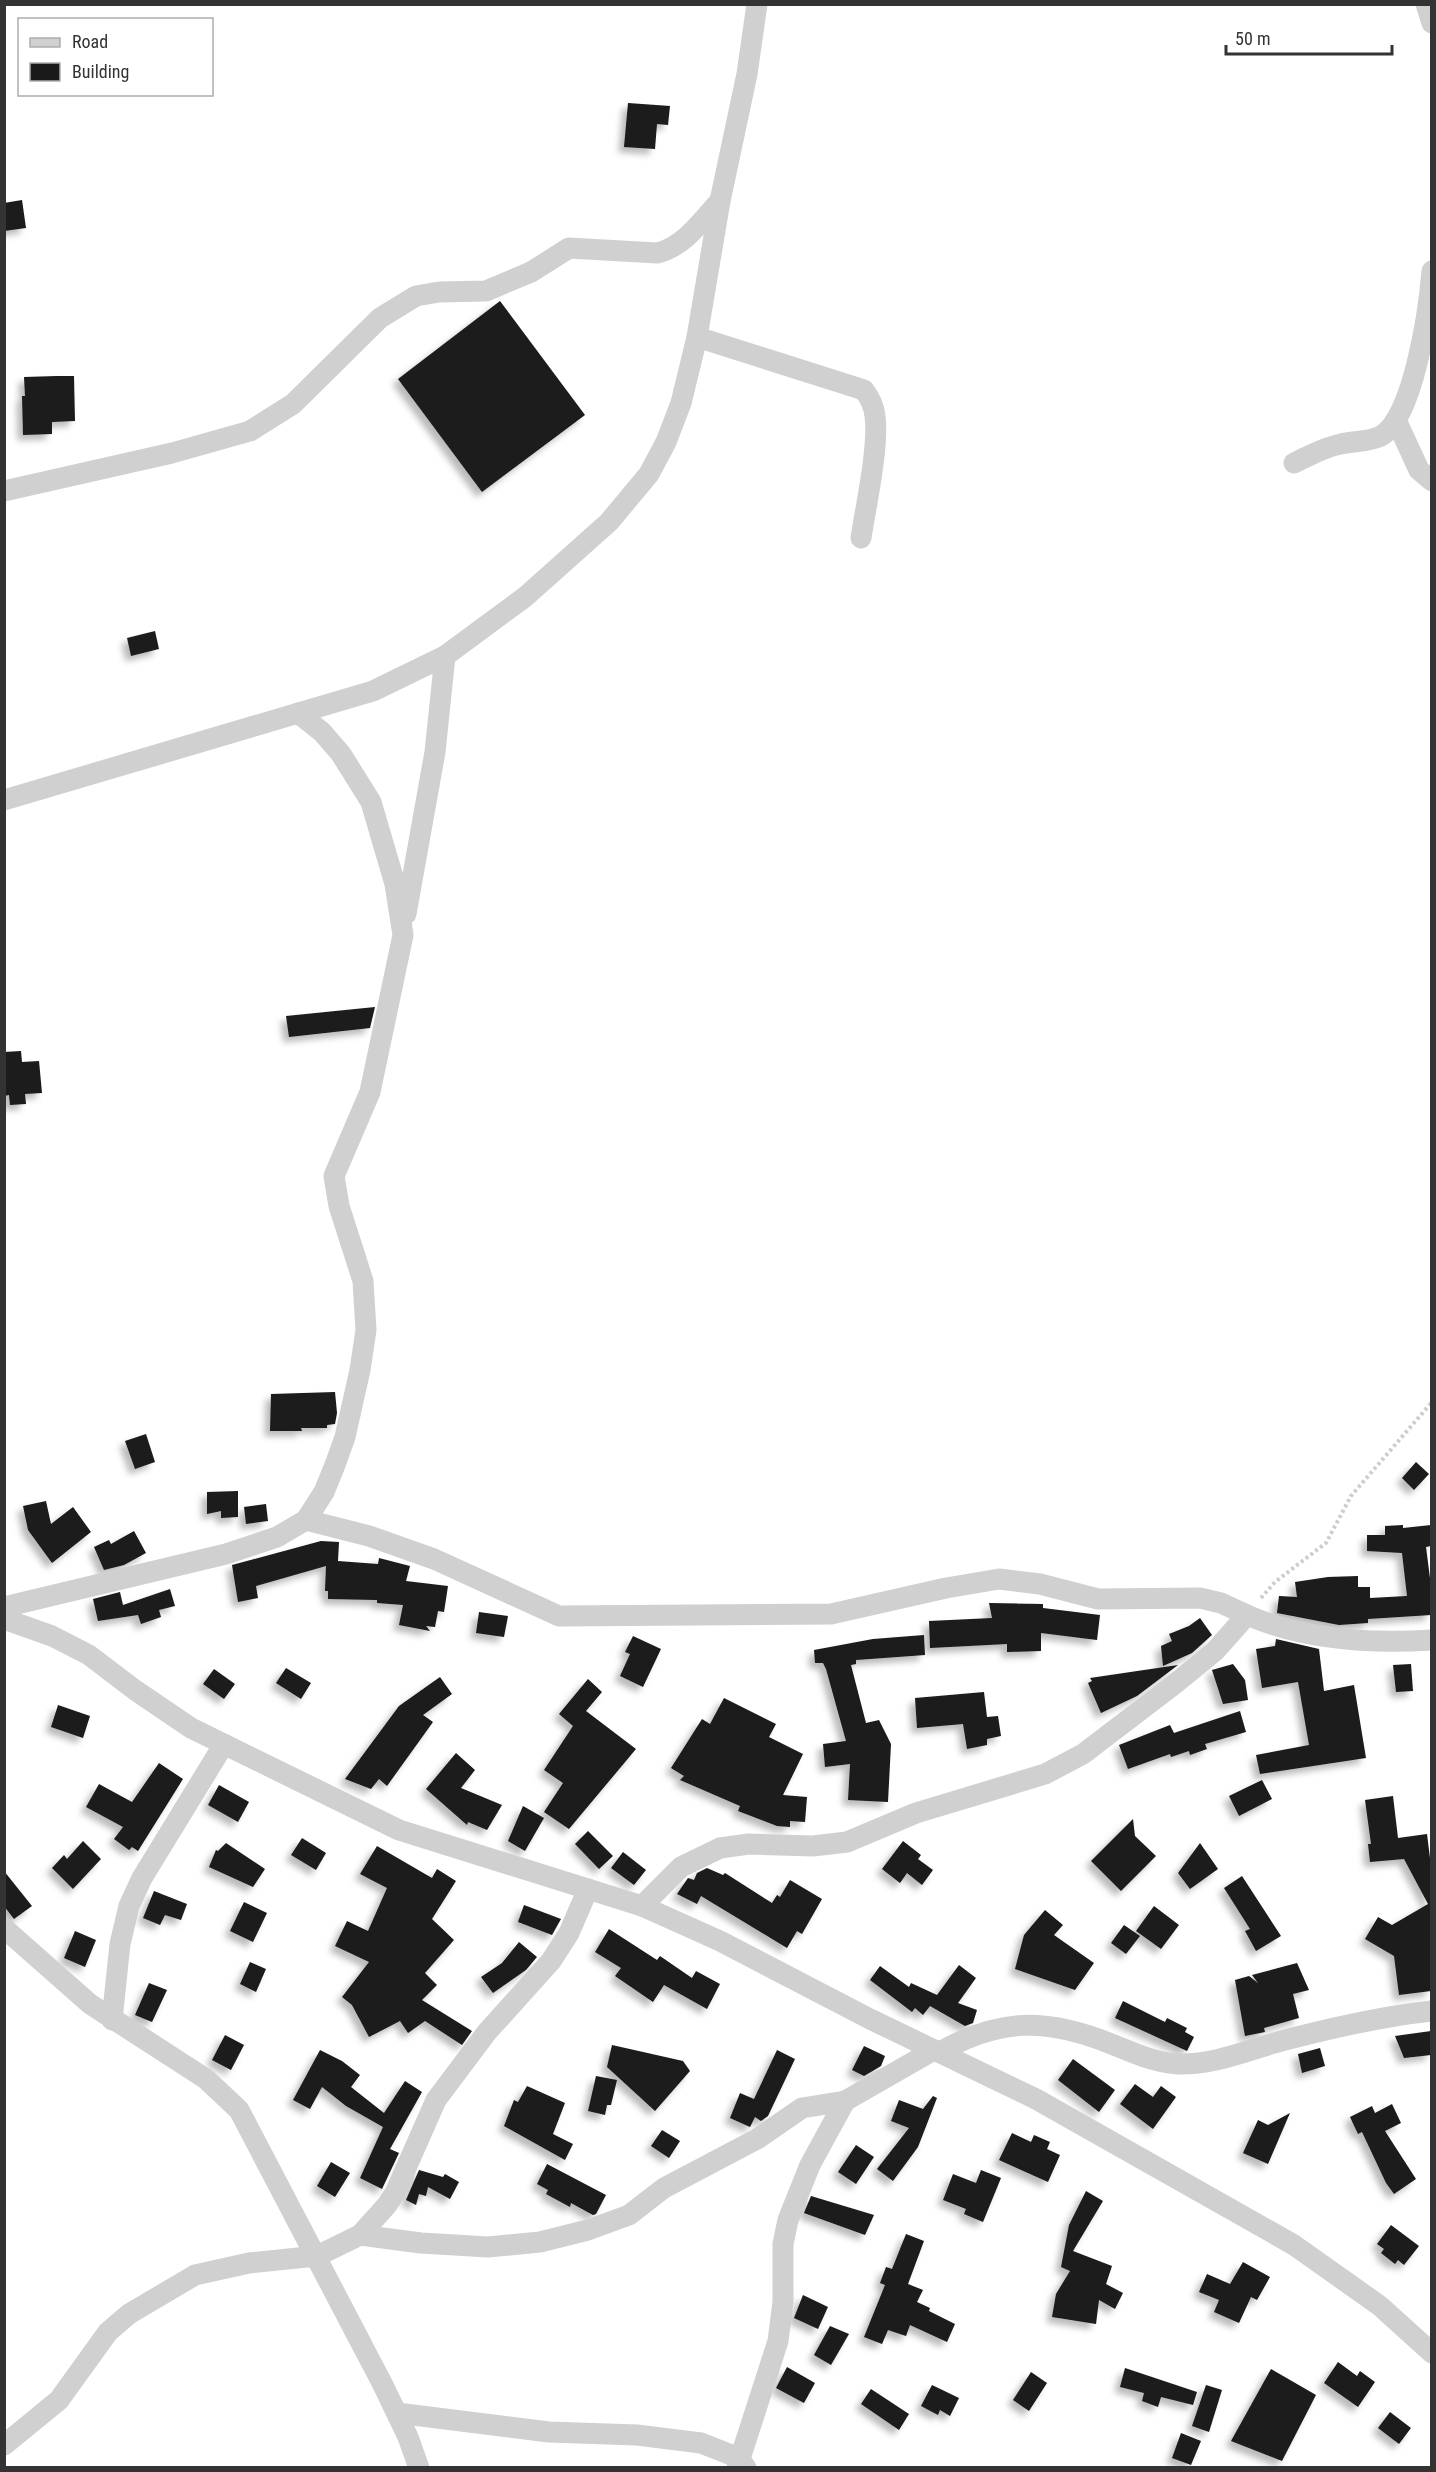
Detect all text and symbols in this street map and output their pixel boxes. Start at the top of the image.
legend [18,18,213,96]
scale bar [1226,18,1392,56]
text: 50 m [1235,28,1270,49]
text: Road [72,31,108,52]
text: Building [72,61,129,82]

